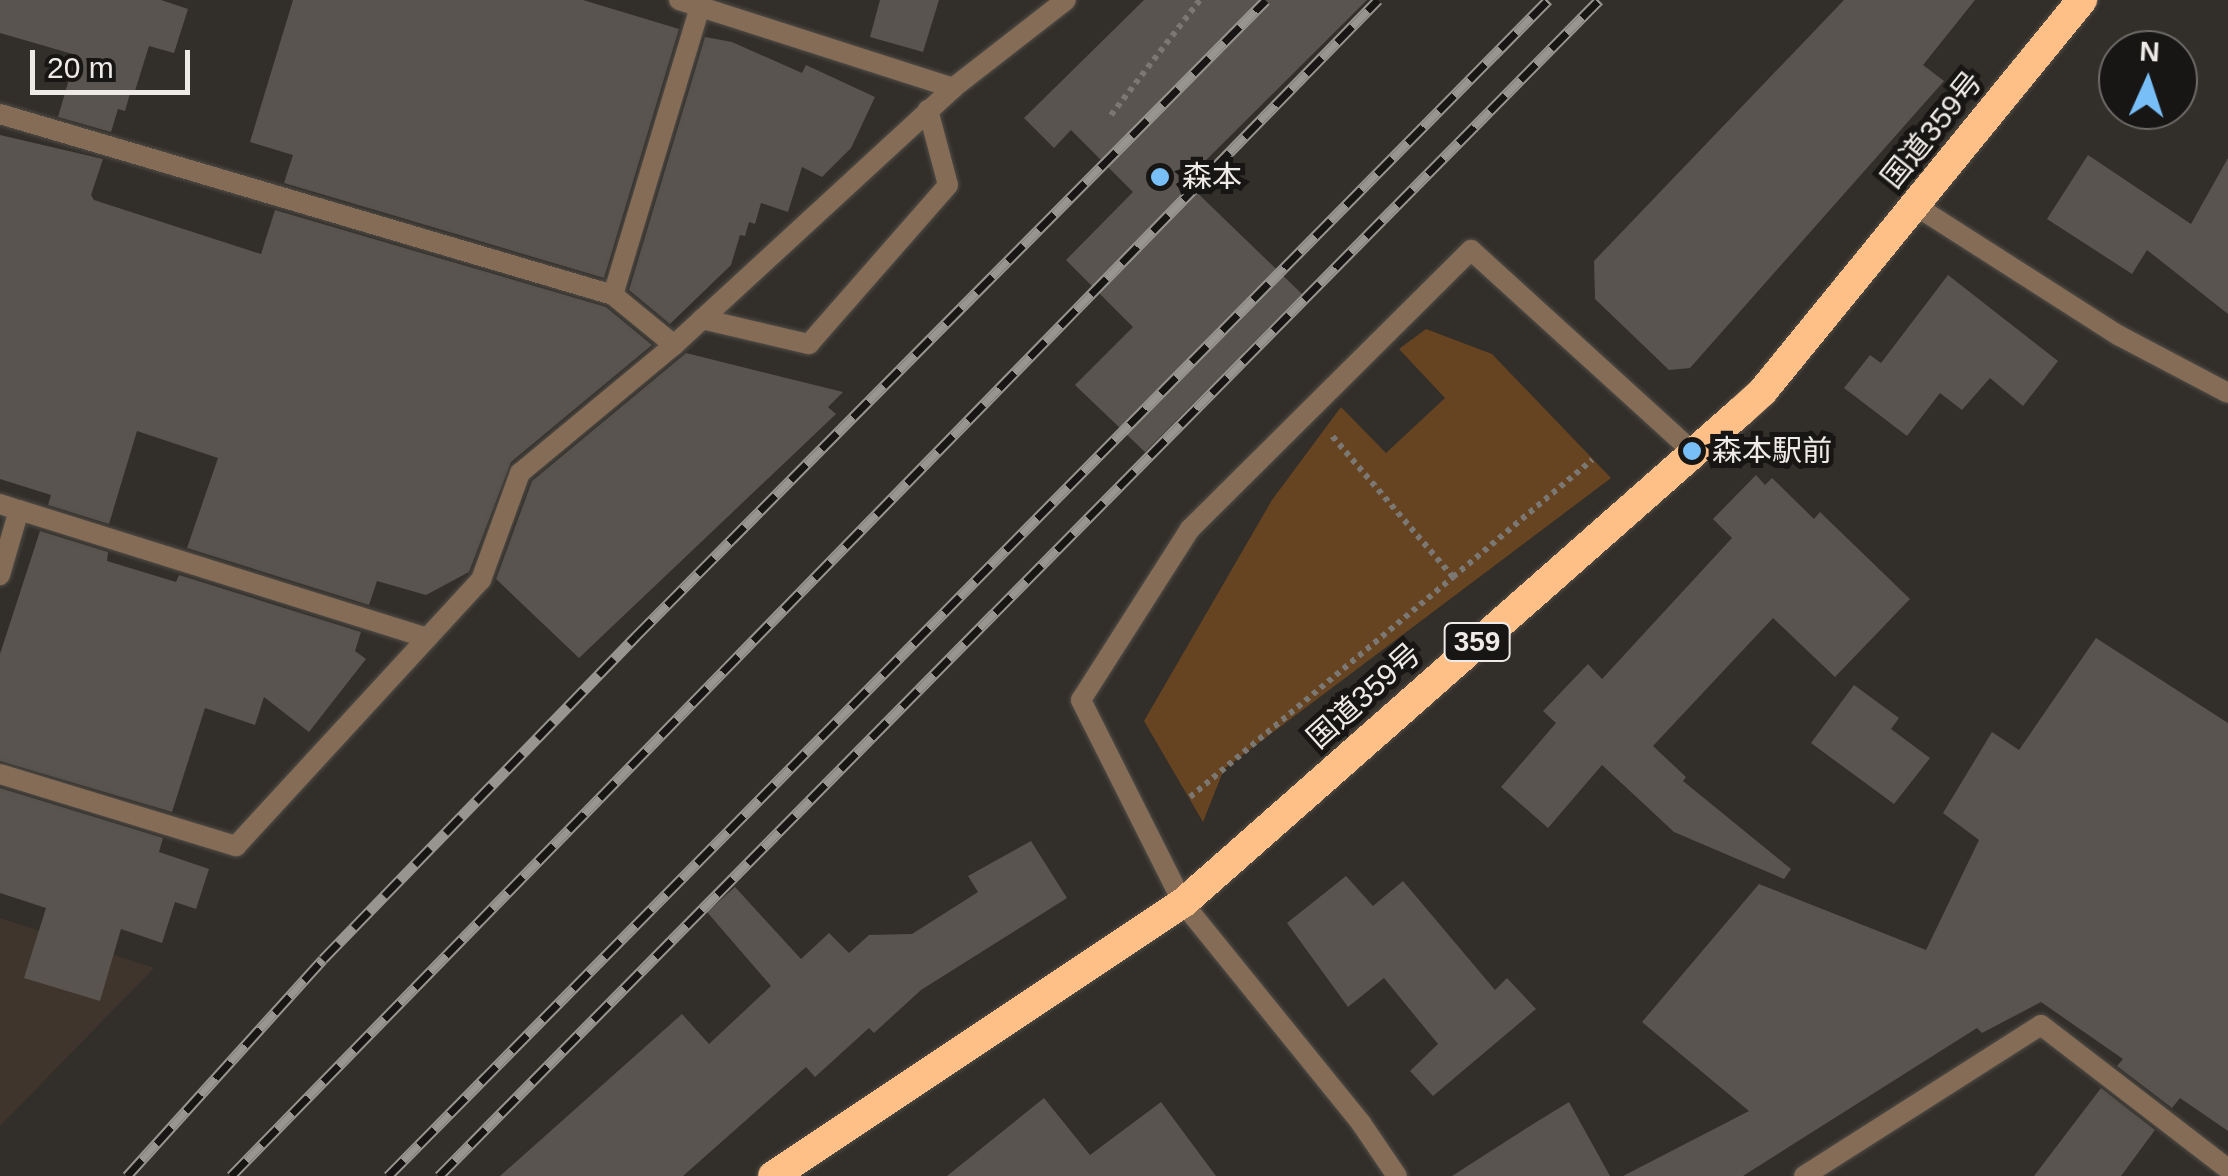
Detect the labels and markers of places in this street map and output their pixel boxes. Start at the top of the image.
place label: 森本 [1182,159,1242,195]
marker: 森本 [1147,164,1173,190]
place label: 森本駅前 [1712,433,1832,469]
marker: 森本駅前 [1681,440,1703,462]

